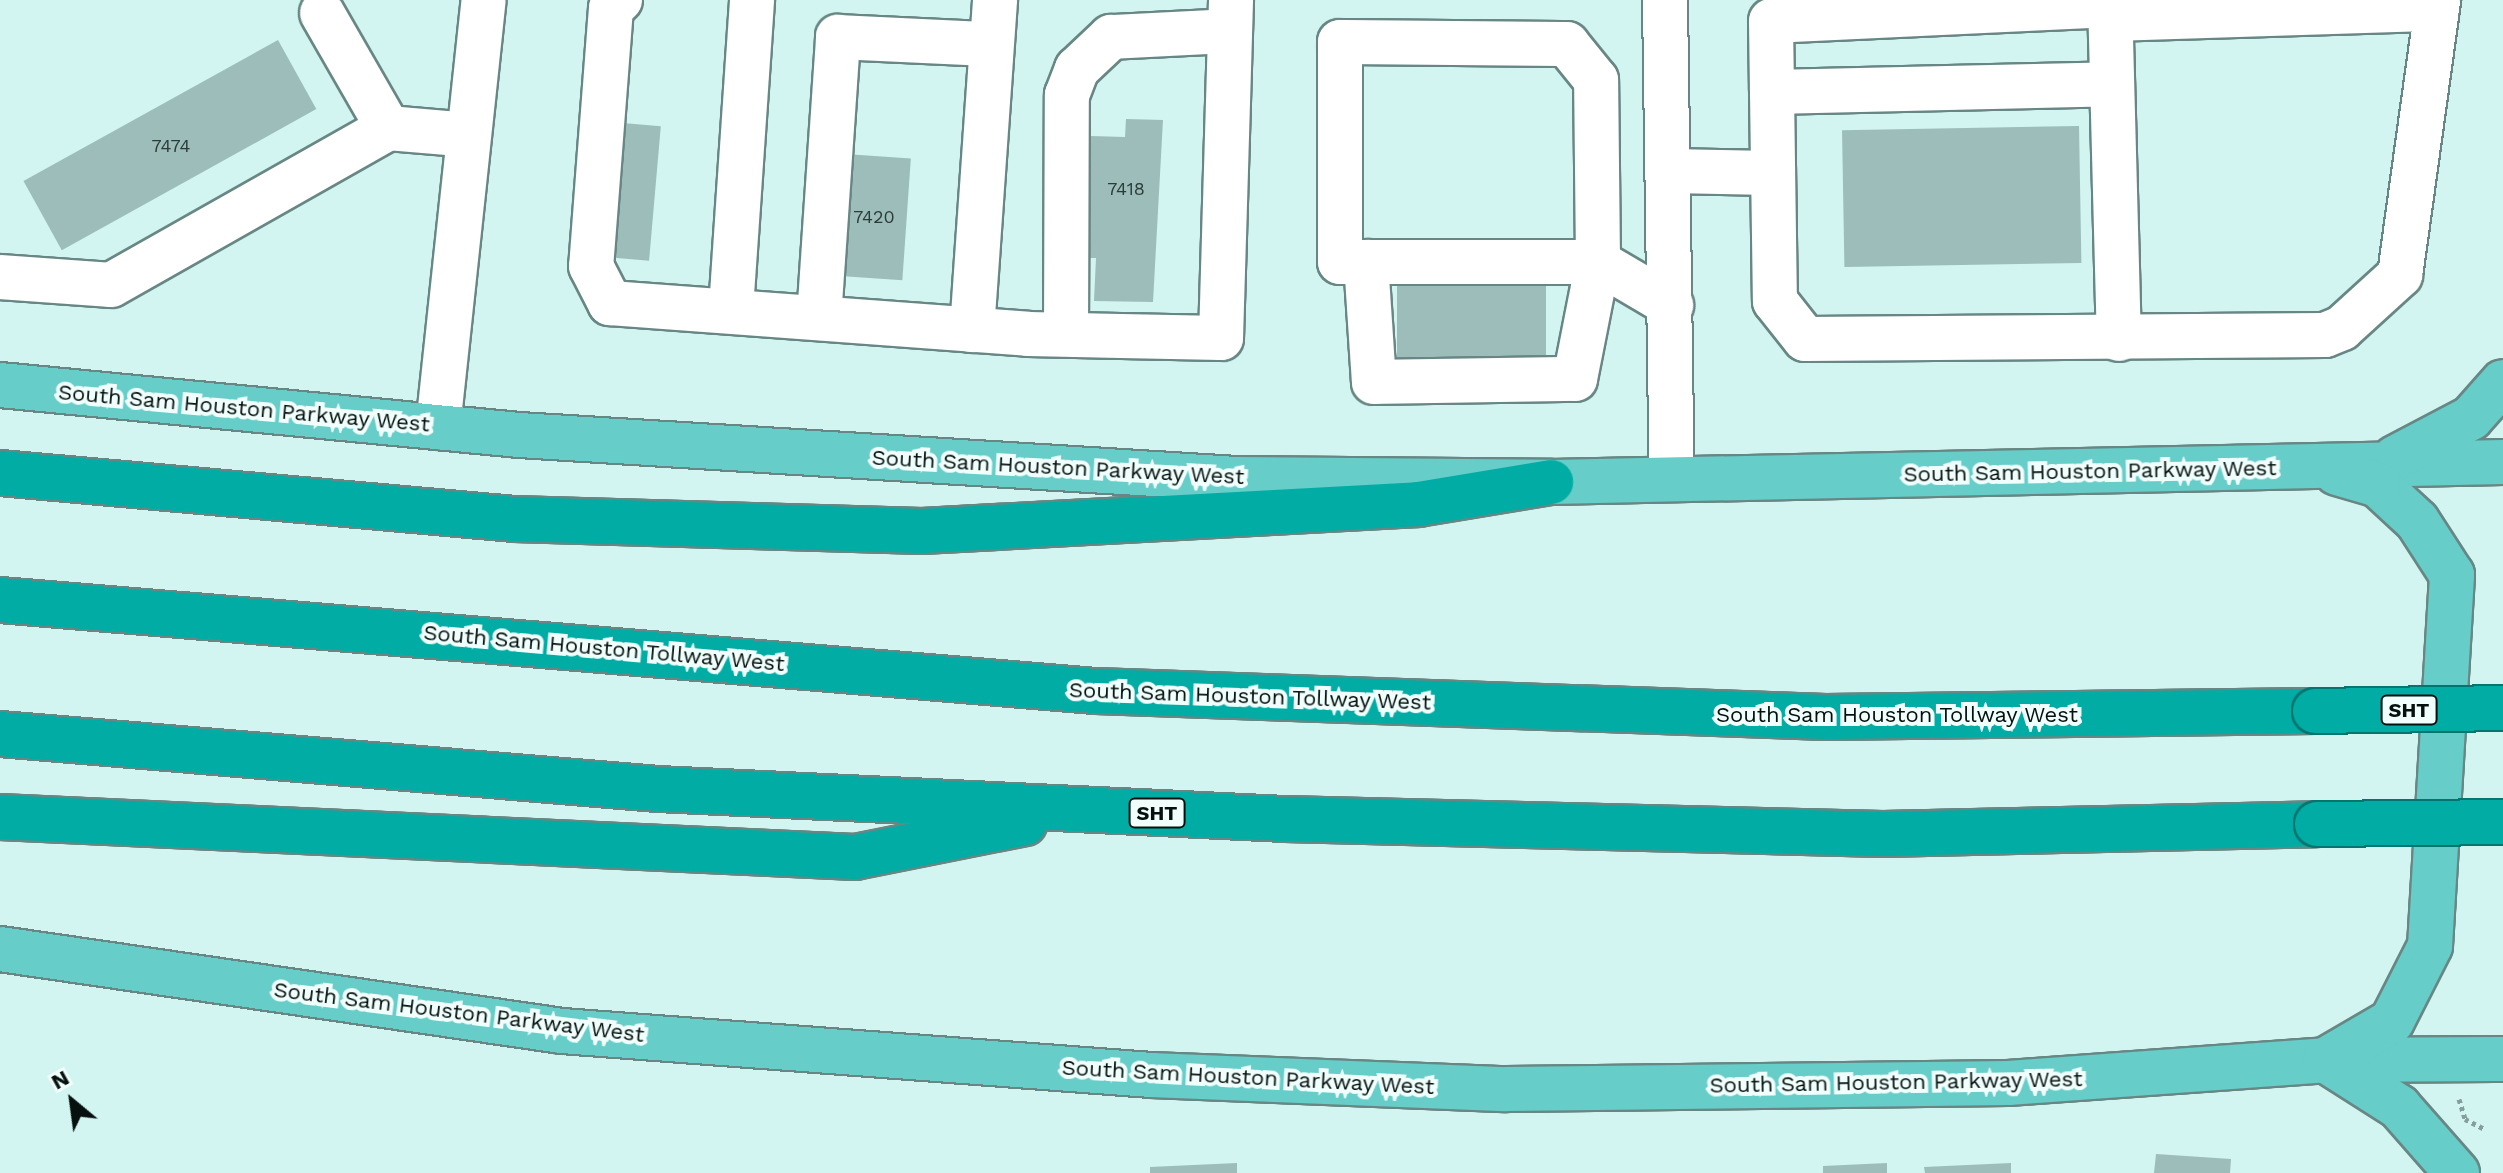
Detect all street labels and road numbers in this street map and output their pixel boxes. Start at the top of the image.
street label: South Sam Houston Parkway West [57,379,431,437]
street label: South Sam Houston Parkway West [871,444,1245,490]
street label: South Sam Houston Parkway West [1903,455,2277,487]
street label: South Sam Houston Tollway West [422,619,786,677]
street label: South Sam Houston Tollway West [1068,676,1432,716]
road number: SHT [2379,694,2439,726]
street label: South Sam Houston Tollway West [1715,702,2079,728]
road number: SHT [1127,797,1187,829]
street label: South Sam Houston Parkway West [272,976,646,1048]
street label: South Sam Houston Parkway West [1061,1054,1435,1100]
street label: South Sam Houston Parkway West [1709,1066,2083,1098]

